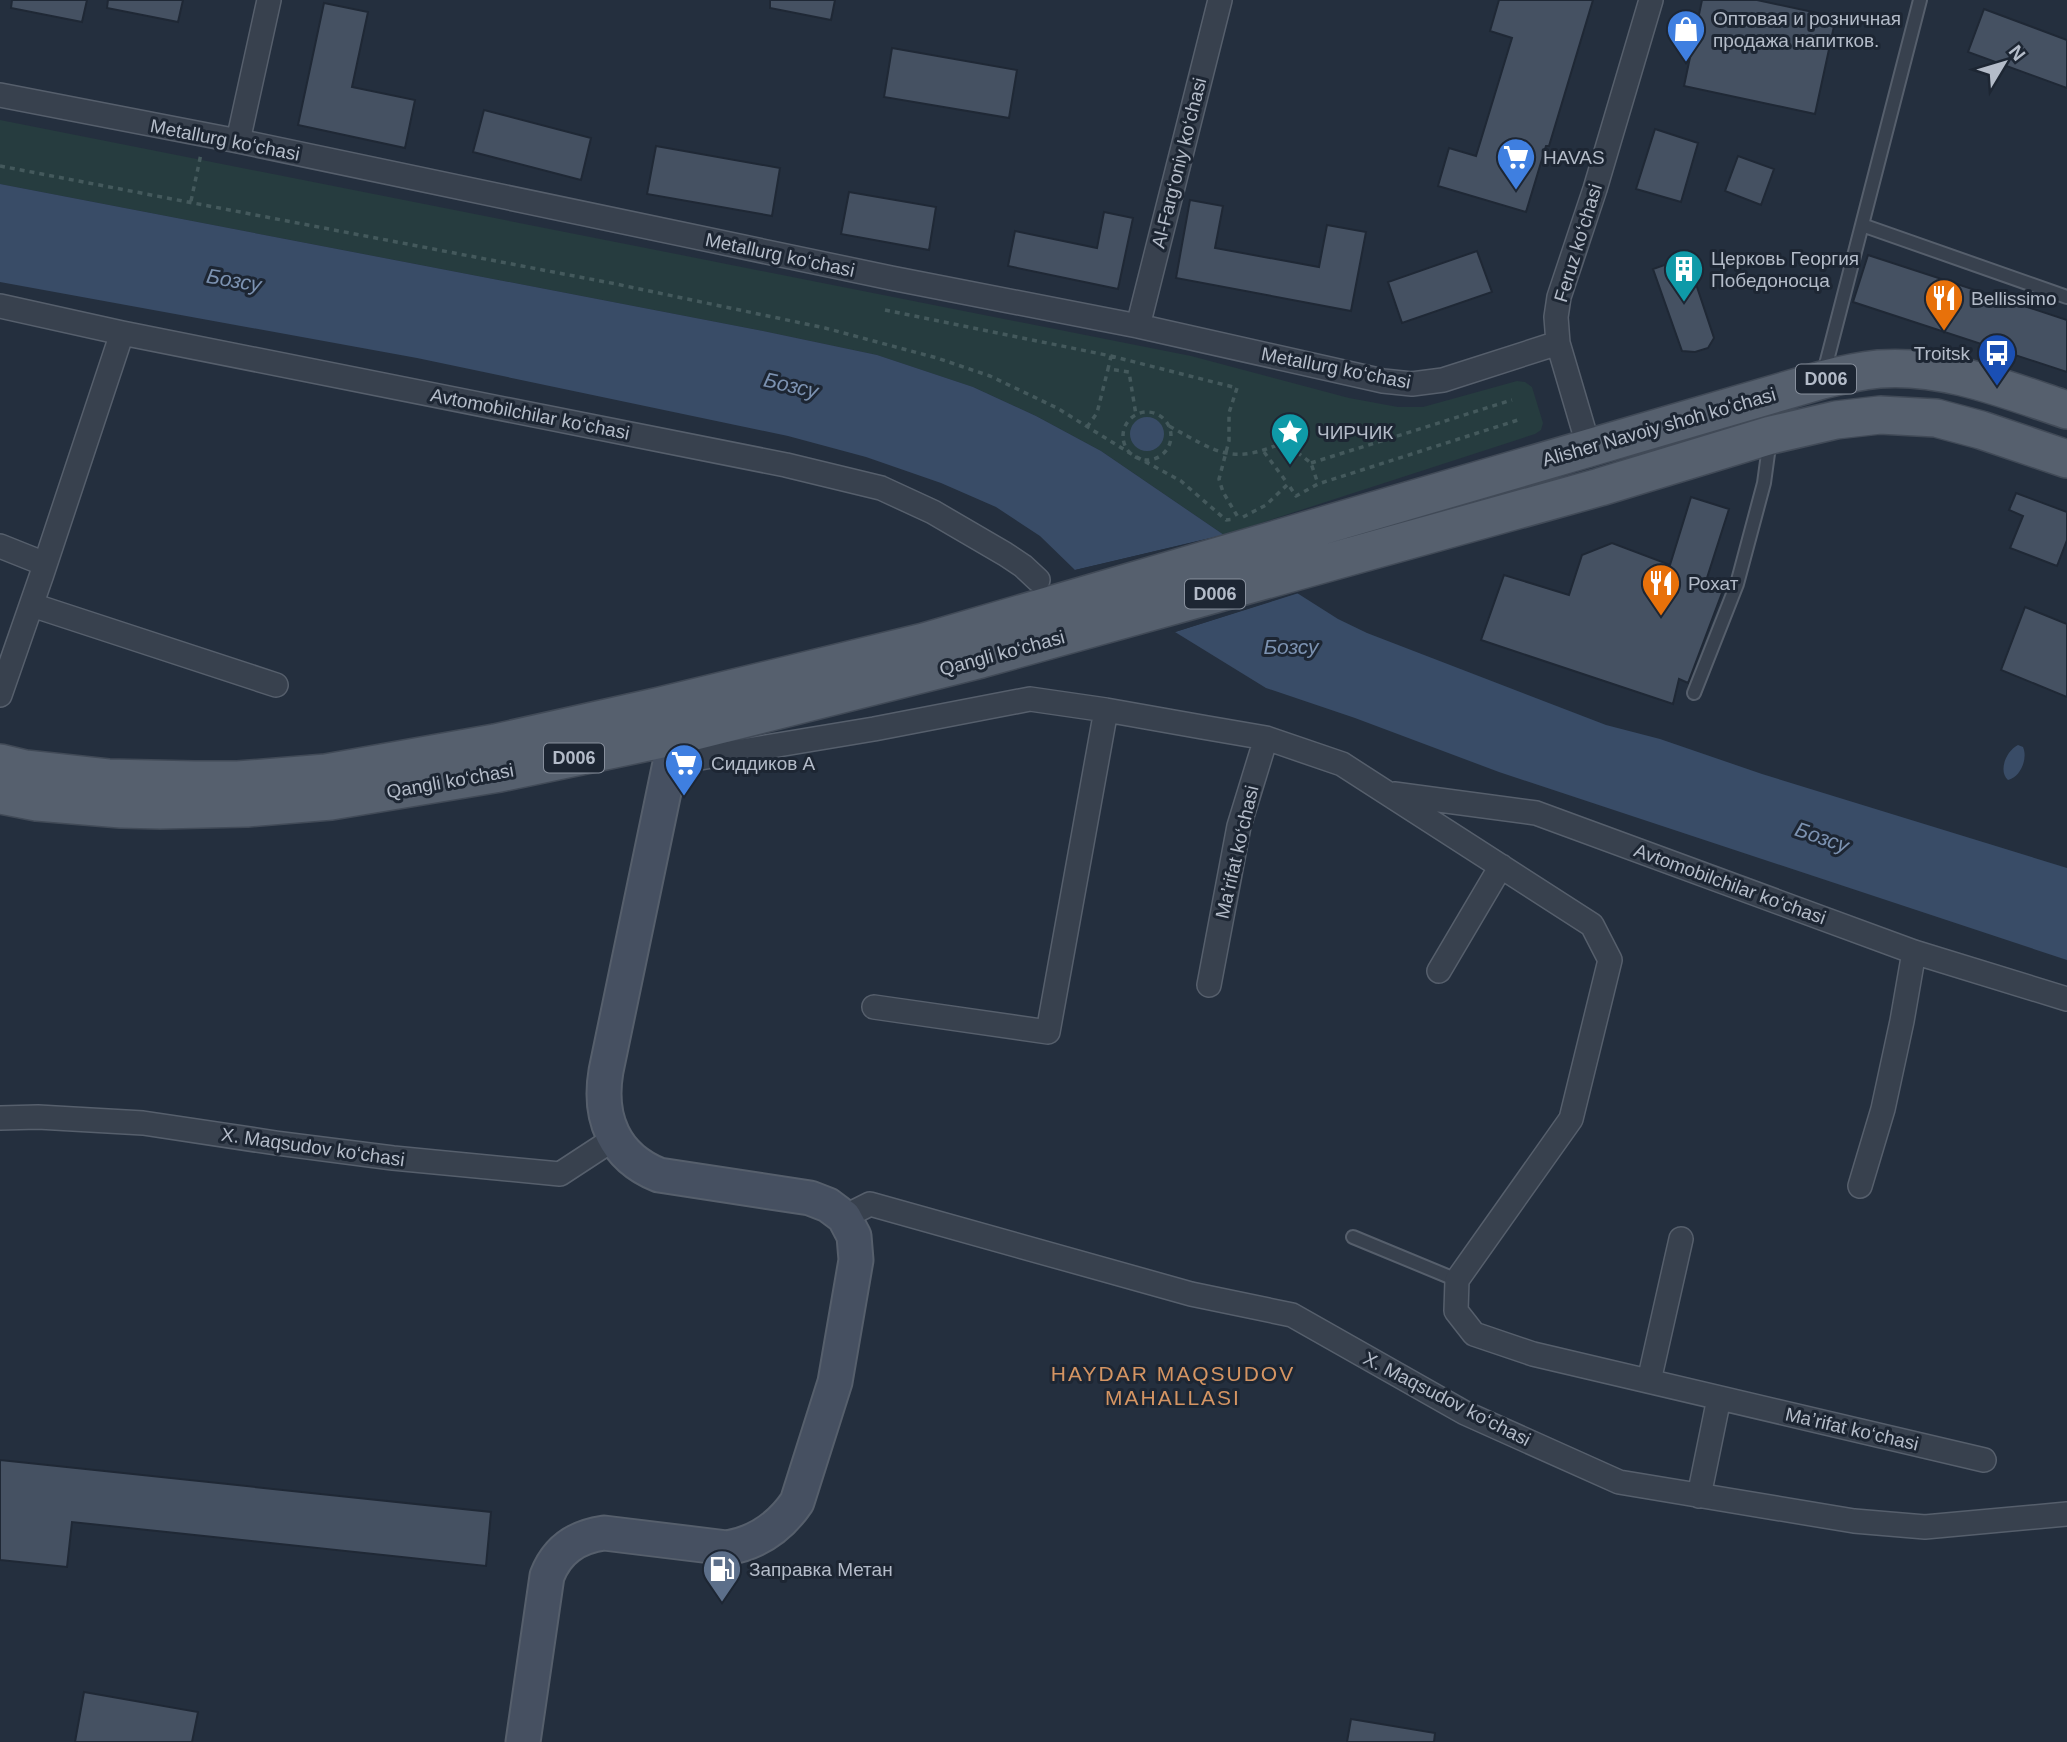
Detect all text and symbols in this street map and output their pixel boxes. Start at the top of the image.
shop icon: Оптовая и розничная продажа напитков. [1665,8,1707,63]
place label: Оптовая и розничная продажа напитков. [1713,8,1901,51]
north arrow [1969,28,2039,98]
text: N [2005,41,2030,65]
street label: Al-Farg‘oniy ko‘chasi [1148,75,1210,251]
street label: Metallurg ko‘chasi [148,115,302,165]
supermarket icon: HAVAS [1495,136,1537,191]
place label: HAVAS [1543,147,1605,168]
street label: Feruz ko‘chasi [1550,181,1606,305]
street label: Metallurg ko‘chasi [703,229,857,281]
building icon: Церковь Георгия Победоносца [1663,248,1705,303]
place label: Церковь Георгия Победоносца [1711,248,1859,291]
water label: Бозсу [205,264,265,296]
restaurant icon: Bellissimo [1923,277,1965,332]
place label: Bellissimo [1971,288,2057,309]
bus stop icon: Troitsk [1976,332,2018,387]
street label: Metallurg ko‘chasi [1259,343,1413,393]
place label: Troitsk [1914,343,1970,364]
road number: D006 [1796,365,1856,394]
water label: Бозсу [762,368,822,403]
street label: Avtomobilchilar ko‘chasi [429,384,631,444]
street label: Alisher Navoiy shoh koʻchasi [1540,384,1778,470]
place icon: ЧИРЧИК [1269,411,1311,466]
place label: ЧИРЧИК [1317,422,1393,443]
restaurant icon: Рохат [1640,562,1682,617]
place label: Рохат [1688,573,1739,594]
road number: D006 [1185,580,1245,608]
street label: Qangli ko‘chasi [937,626,1067,680]
water label: Бозсу [1263,635,1320,658]
supermarket icon: Сиддиков А [663,742,705,797]
road number: D006 [544,744,604,772]
place label: Сиддиков А [711,753,816,774]
street label: Qangli ko‘chasi [385,759,515,803]
street label: Maʼrifat ko‘chasi [1211,783,1263,921]
water label: Бозсу [1792,817,1853,857]
street label: Avtomobilchilar ko‘chasi [1631,840,1829,928]
street label: X. Maqsudov ko‘chasi [220,1124,406,1170]
street label: X. Maqsudov ko‘chasi [1360,1348,1534,1450]
district label: HAYDAR MAQSUDOV MAHALLASI [1051,1362,1295,1409]
street label: Maʼrifat ko‘chasi [1783,1403,1921,1455]
fuel station icon: Заправка Метан [701,1548,743,1603]
place label: Заправка Метан [749,1559,893,1580]

